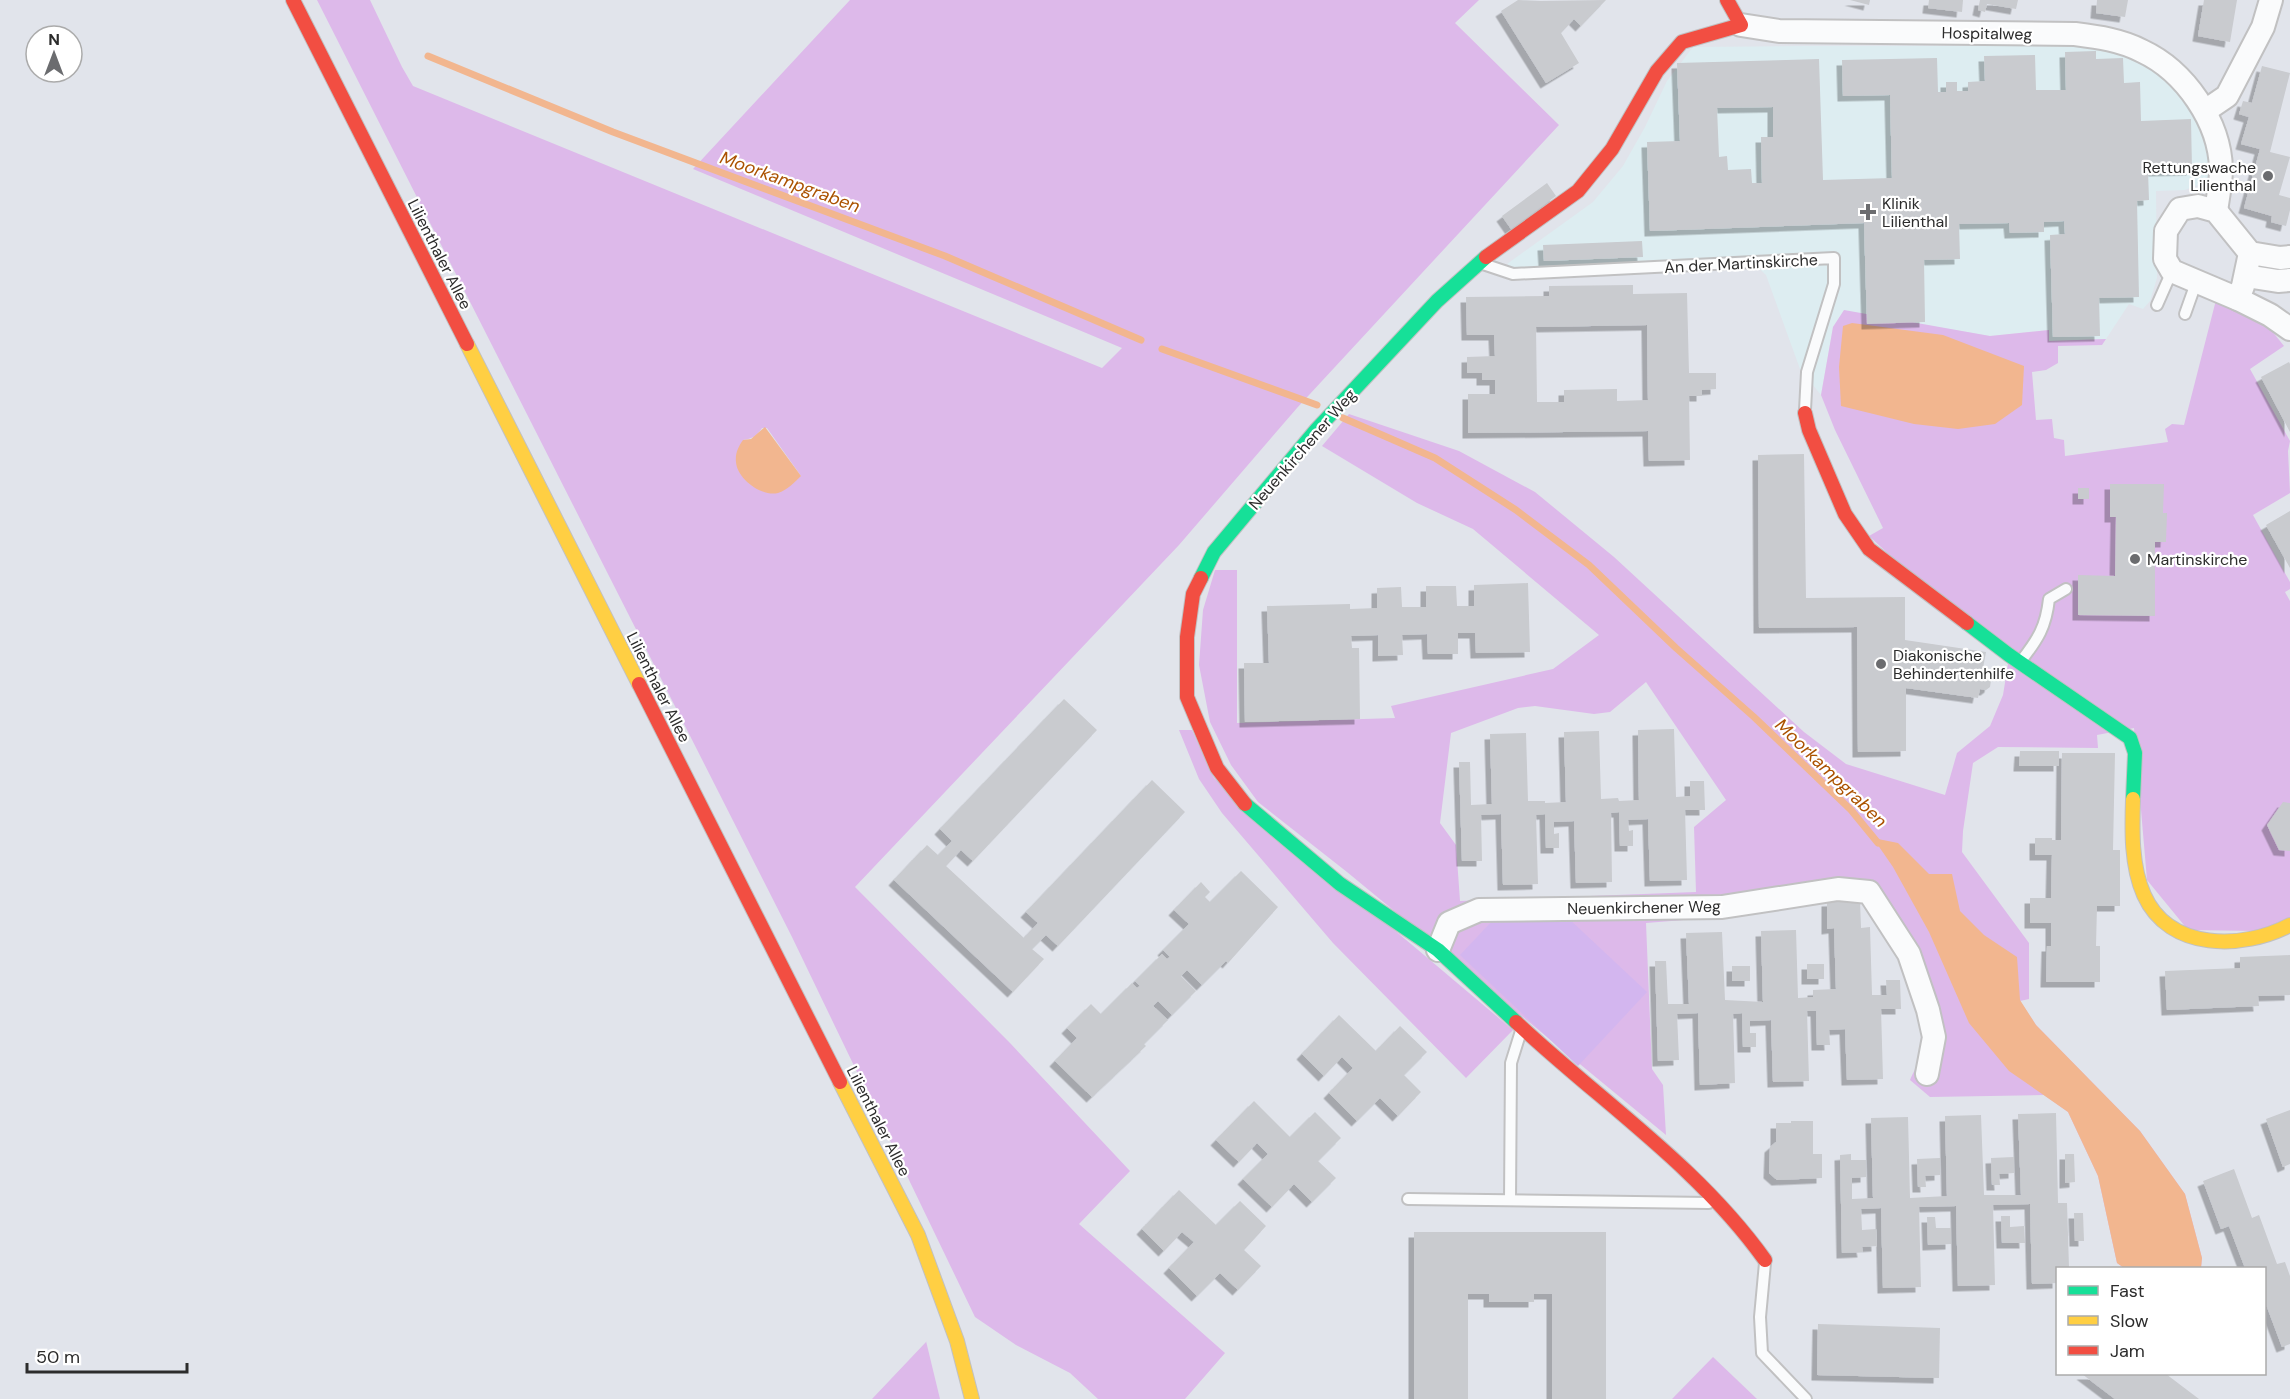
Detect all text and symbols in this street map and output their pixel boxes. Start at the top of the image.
street label: Hospitalweg [1941,22,2033,45]
north arrow [24,24,84,84]
text: N [48,29,60,50]
water label: Moorkampgraben [717,146,863,218]
place label: Rettungswache Lilienthal [2143,157,2256,196]
marker: Rettungswache Lilienthal [2261,169,2275,183]
place label: Klinik Lilienthal [1882,193,1948,232]
street label: Lilienthaler Allee [403,196,476,313]
marker: Klinik Lilienthal [1859,203,1877,221]
street label: An der Martinskirche [1664,249,1818,278]
street label: Neuenkirchener Weg [1244,384,1361,514]
place label: Martinskirche [2147,549,2247,570]
marker: Martinskirche [2128,552,2142,566]
street label: Lilienthaler Allee [622,629,695,746]
place label: Diakonische Behindertenhilfe [1893,645,2014,684]
marker: Diakonische Behindertenhilfe [1874,657,1888,671]
water label: Moorkampgraben [1770,713,1892,833]
street label: Neuenkirchener Weg [1567,896,1721,919]
street label: Lilienthaler Allee [842,1063,915,1180]
legend [2056,1267,2266,1375]
text: Fast [2110,1279,2145,1303]
text: Slow [2110,1309,2149,1333]
scale bar [27,1336,188,1374]
text: Jam [2110,1339,2145,1363]
text: 50 m [36,1345,80,1369]

